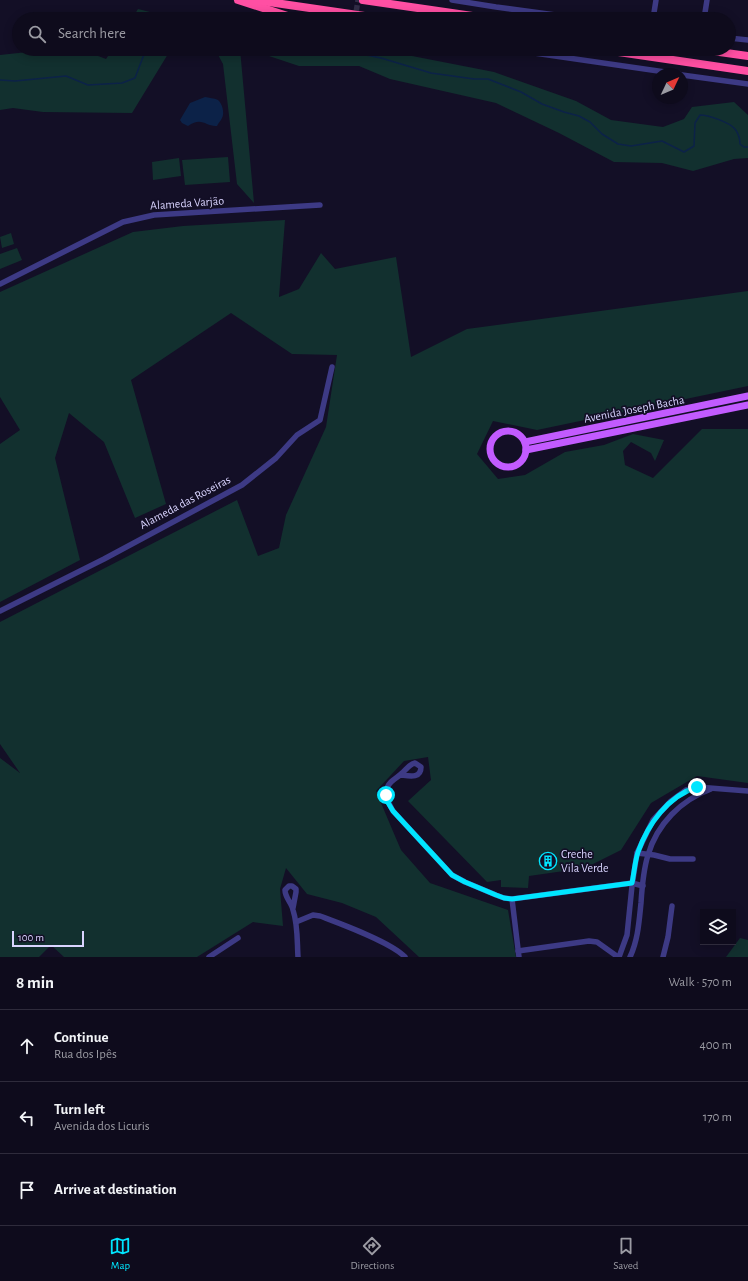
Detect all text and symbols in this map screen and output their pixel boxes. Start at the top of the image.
search box [12,12,736,56]
icon: search [26,23,48,45]
text: Search here [58,26,126,41]
north arrow [652,68,688,104]
street label: Alameda Varjão [150,194,225,213]
street label: Avenida Joseph Bacha [583,393,686,425]
street label: Alameda das Roseiras [138,473,232,531]
route end [688,778,706,796]
route start [377,786,395,804]
place label: Creche Vila Verde [561,848,609,874]
building icon: Creche Vila Verde [538,851,558,871]
map controls [700,909,736,945]
button: layers [700,909,736,945]
scale bar [12,929,84,948]
text: 100 m [18,932,44,943]
text: 8 min [16,974,54,991]
text: Walk · 570 m [668,976,732,989]
text: Continue [54,1030,109,1045]
icon: ahead [16,1035,38,1057]
text: 400 m [699,1039,732,1052]
text: Rua dos Ipês [54,1048,117,1061]
text: Turn left [54,1102,105,1117]
icon: left [16,1107,38,1129]
text: 170 m [703,1111,732,1124]
text: Avenida dos Licuris [54,1120,150,1133]
icon: arrive [16,1179,38,1201]
text: Arrive at destination [54,1182,177,1197]
tab: Map [109,1235,131,1272]
tab: Directions [350,1235,394,1272]
tab: Saved [613,1235,638,1272]

